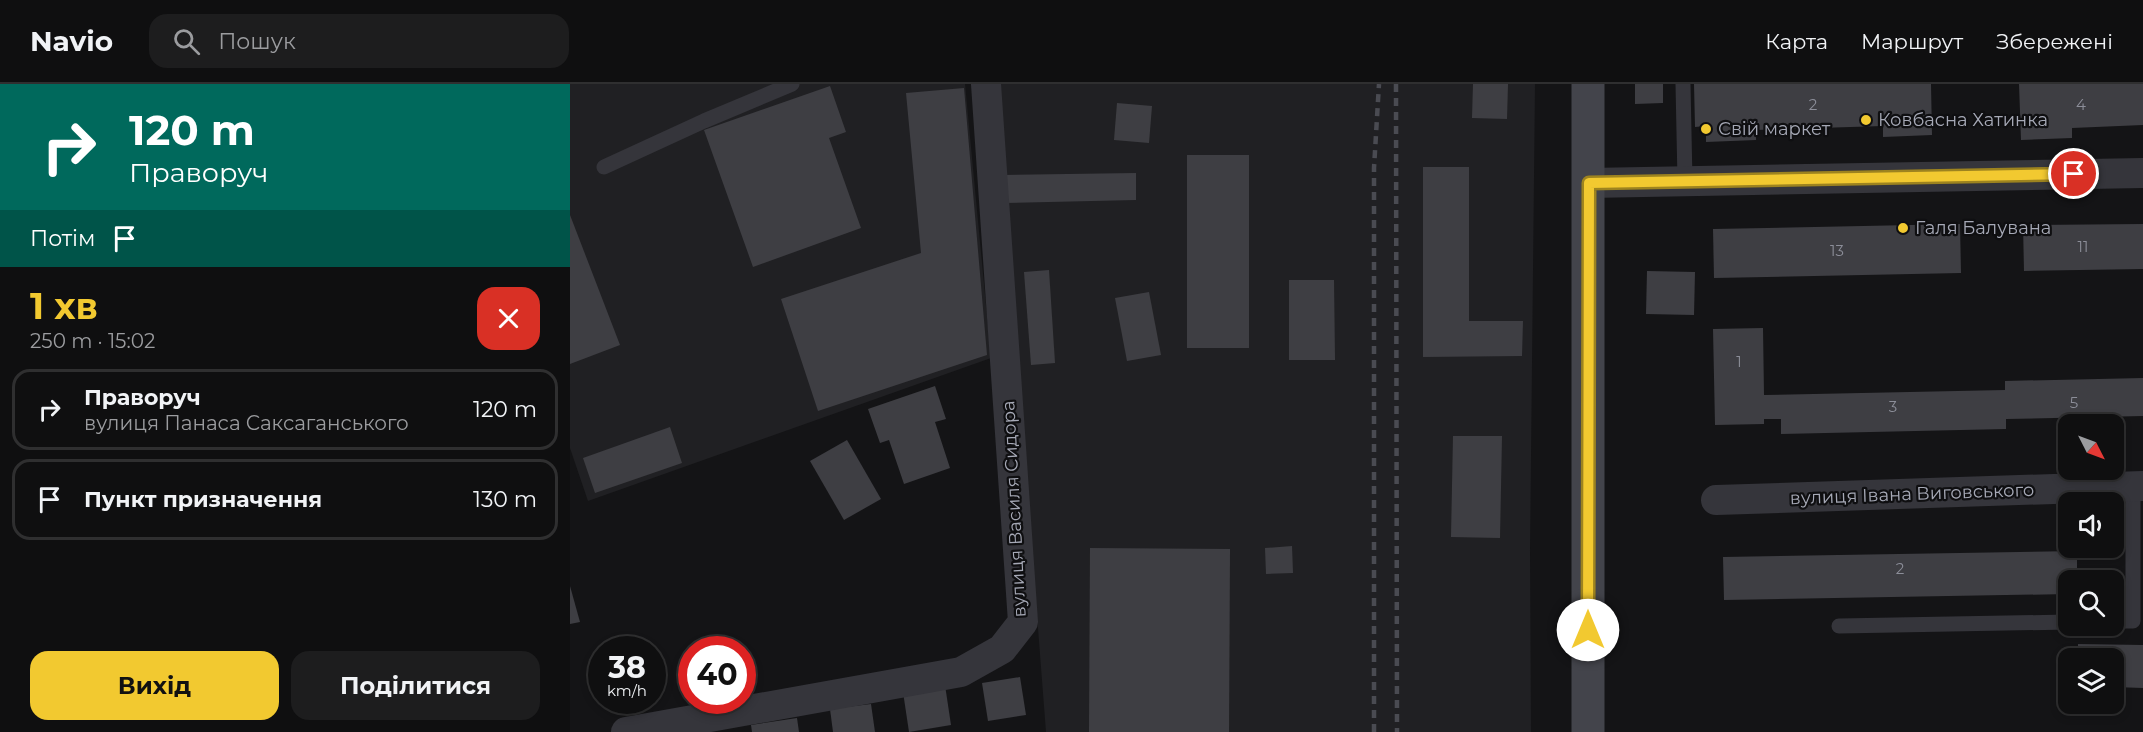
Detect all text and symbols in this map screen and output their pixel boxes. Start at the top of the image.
search box [149,14,569,68]
text: Navio [30,24,113,58]
icon: search [170,25,203,58]
text: Пошук [218,28,296,55]
text: Карта [1765,29,1828,54]
text: Маршрут [1861,29,1963,54]
text: Збережені [1996,29,2113,54]
house number: 2 [1809,95,1817,114]
house number: 4 [2076,95,2086,114]
text: 120 m [129,104,255,156]
icon: right [30,108,108,186]
place label: Ковбасна Хатинка [1878,109,2048,131]
marker: Ковбасна Хатинка [1859,113,1873,127]
place label: Свій маркет [1718,118,1831,140]
marker: Свій маркет [1699,122,1713,136]
pin [2048,148,2099,199]
text: Праворуч [129,156,268,189]
icon: arrive [2057,157,2090,190]
place label: Галя Балувана [1915,217,2051,239]
marker: Галя Балувана [1896,221,1910,235]
icon: arrive [108,222,141,255]
text: Потім [30,225,96,252]
house number: 11 [2078,237,2088,256]
house number: 13 [1830,241,1844,260]
text: 1 хв [30,284,98,328]
button: close [477,287,540,350]
text: 250 m · 15:02 [30,329,155,353]
house number: 1 [1736,352,1742,371]
text: Праворуч [84,384,201,411]
icon: right [33,393,66,426]
house number: 5 [2070,393,2078,412]
text: 120 m [473,396,537,423]
house number: 3 [1889,397,1897,416]
street label: вулиця Василя Сидора [997,400,1031,618]
text: вулиця Панаса Саксаганського [84,411,409,435]
north arrow [2058,414,2124,480]
map controls [2058,414,2124,714]
street label: вулиця Івана Виговського [1789,479,2035,509]
icon: arrive [33,483,66,516]
text: Пункт призначення [84,486,322,513]
text: 130 m [473,486,537,513]
button: sound [2058,492,2124,558]
house number: 2 [1896,559,1904,578]
button: search [2058,570,2124,636]
position arrow [1556,598,1620,662]
speed limit sign: 40 [678,636,756,714]
button: layers [2058,648,2124,714]
text: 38 [608,649,646,686]
button: Вихід [30,651,279,720]
button: Поділитися [291,651,540,720]
text: km/h [607,681,647,700]

